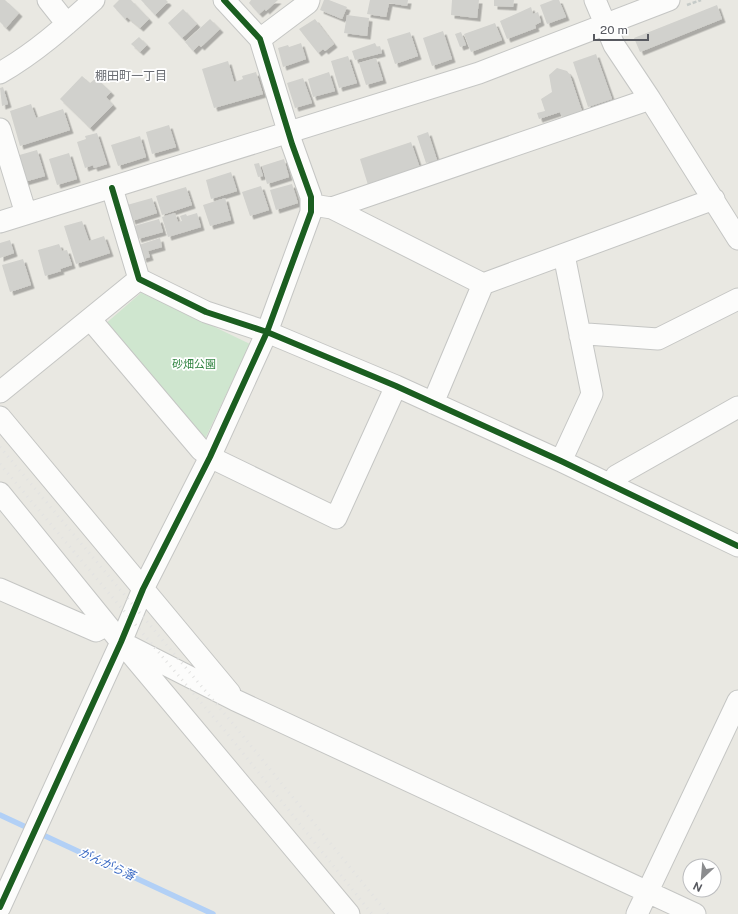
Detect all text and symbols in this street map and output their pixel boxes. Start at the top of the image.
scale bar [594,16,648,42]
text: 20 m [600,23,628,37]
district label: 棚田町一丁目 [95,69,167,83]
park label: 砂畑公園 [172,358,216,370]
water label: がんがら落 [77,845,139,884]
north arrow [682,858,722,898]
text: N [691,880,704,894]

